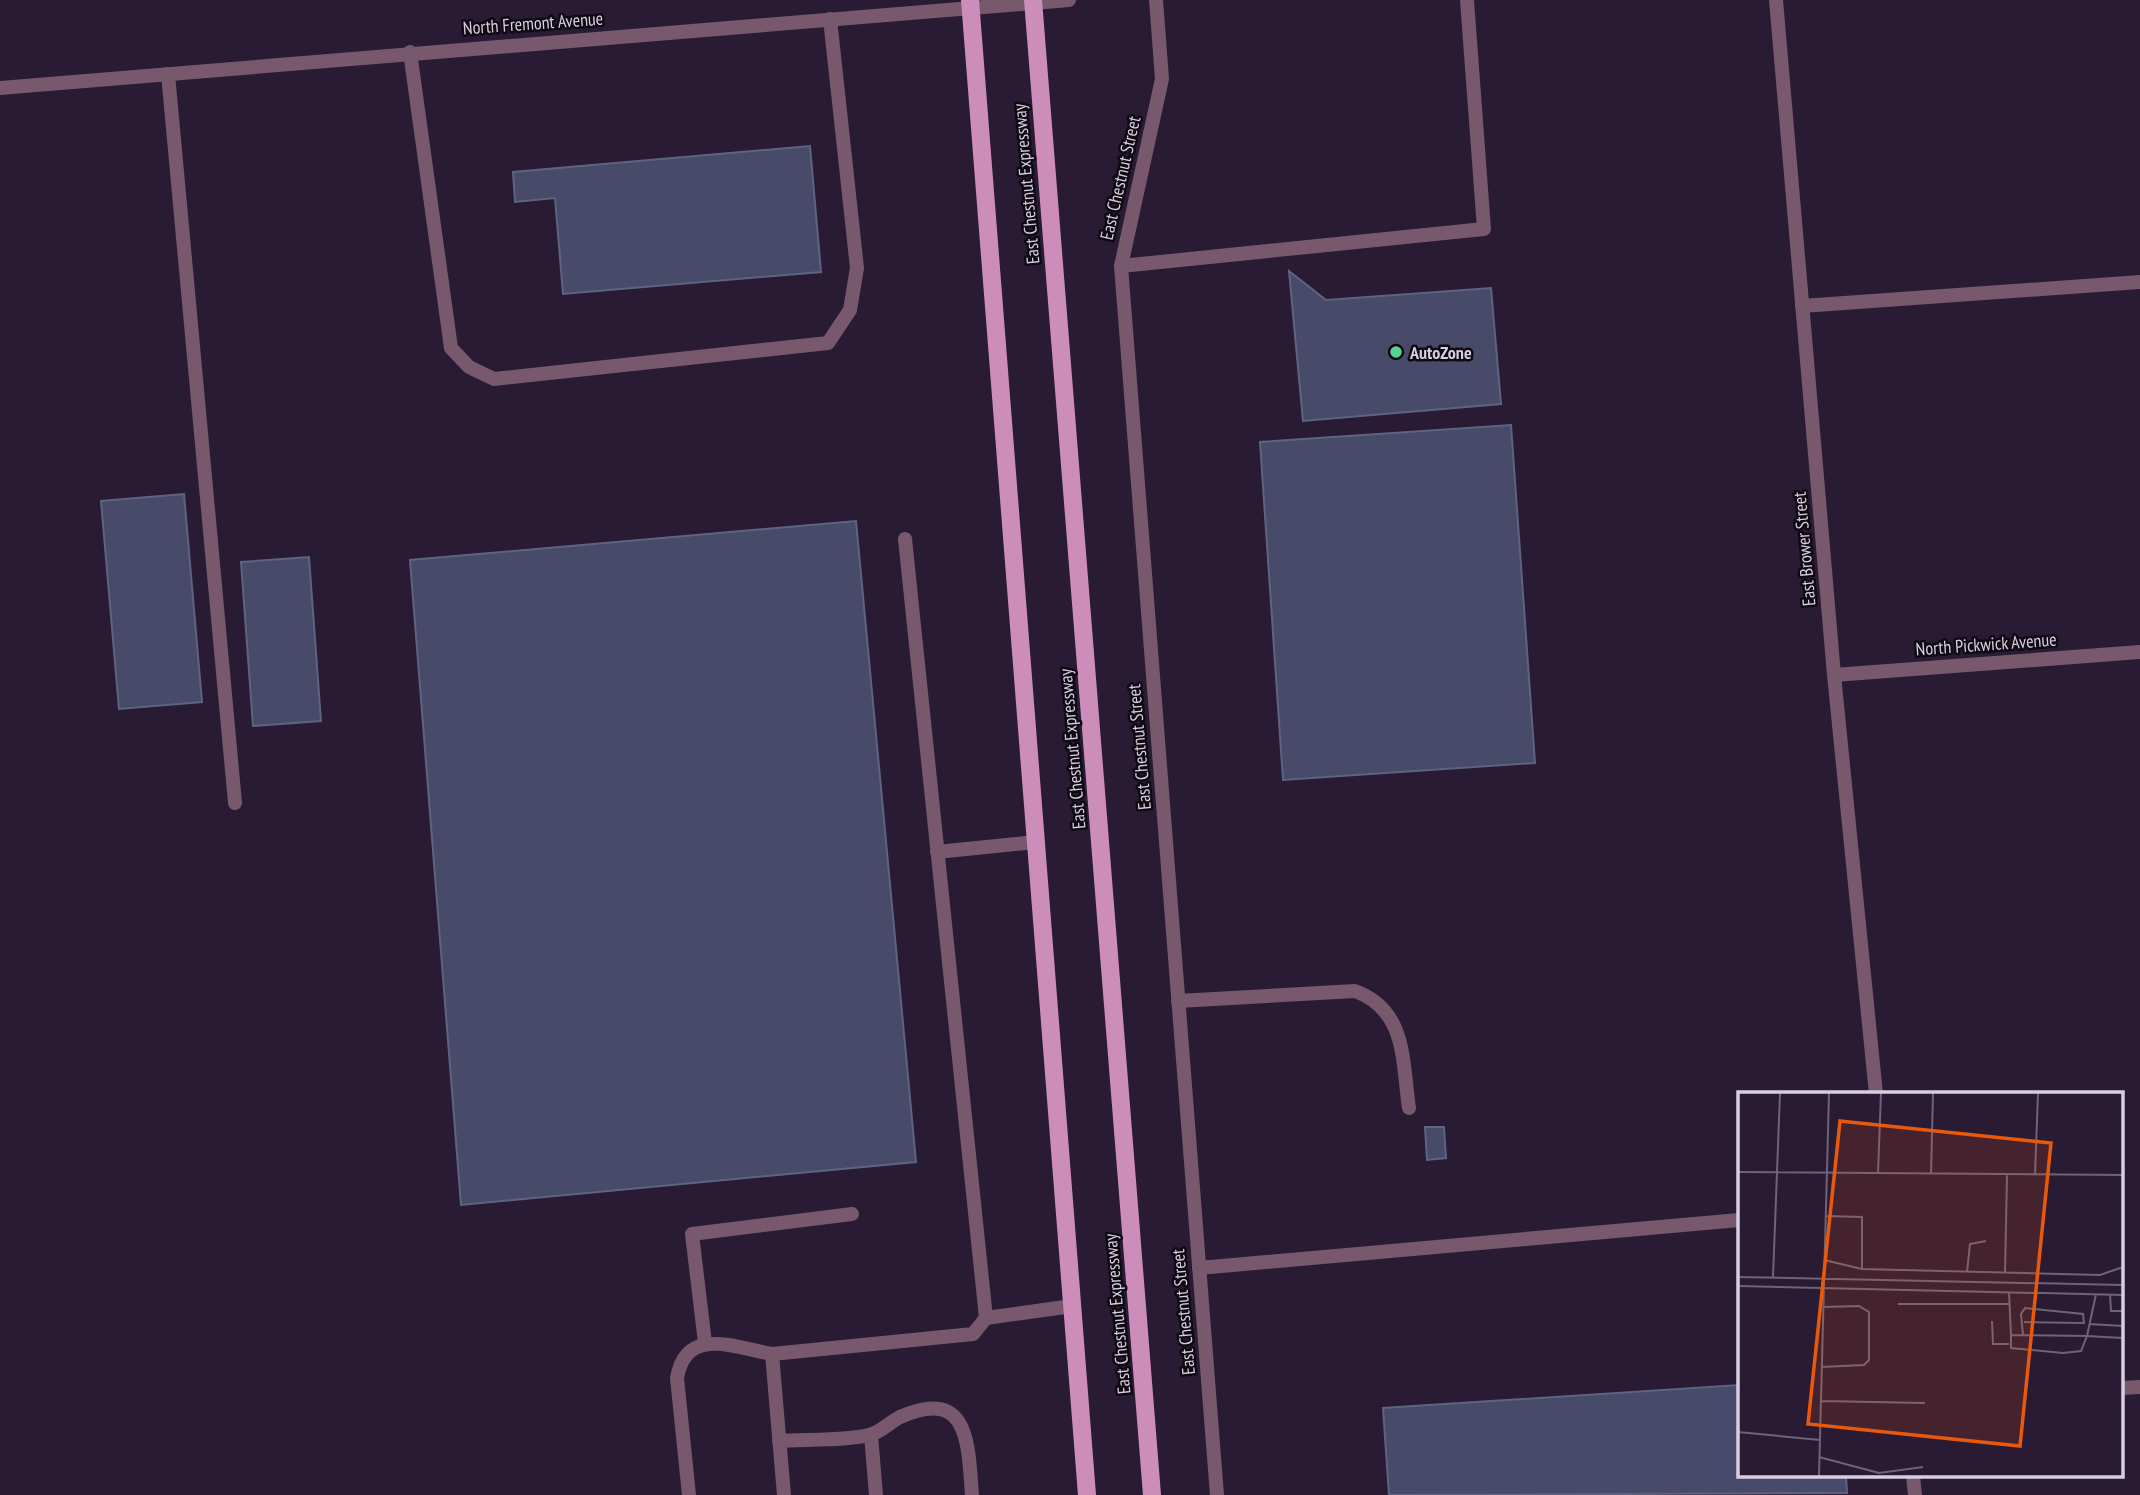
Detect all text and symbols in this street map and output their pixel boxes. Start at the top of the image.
street label: North Fremont Avenue [462,7,604,39]
street label: East Chestnut Expressway [1008,103,1044,265]
street label: East Chestnut Street [1095,114,1145,242]
place label: AutoZone [1409,341,1472,364]
marker: AutoZone [1388,344,1404,360]
street label: East Brower Street [1788,491,1820,607]
street label: North Pickwick Avenue [1915,628,2057,660]
street label: East Chestnut Expressway [1054,668,1090,830]
street label: East Chestnut Street [1122,683,1156,811]
inset map [1738,1092,2122,1478]
street label: East Chestnut Expressway [1099,1233,1135,1395]
street label: East Chestnut Street [1166,1248,1200,1376]

